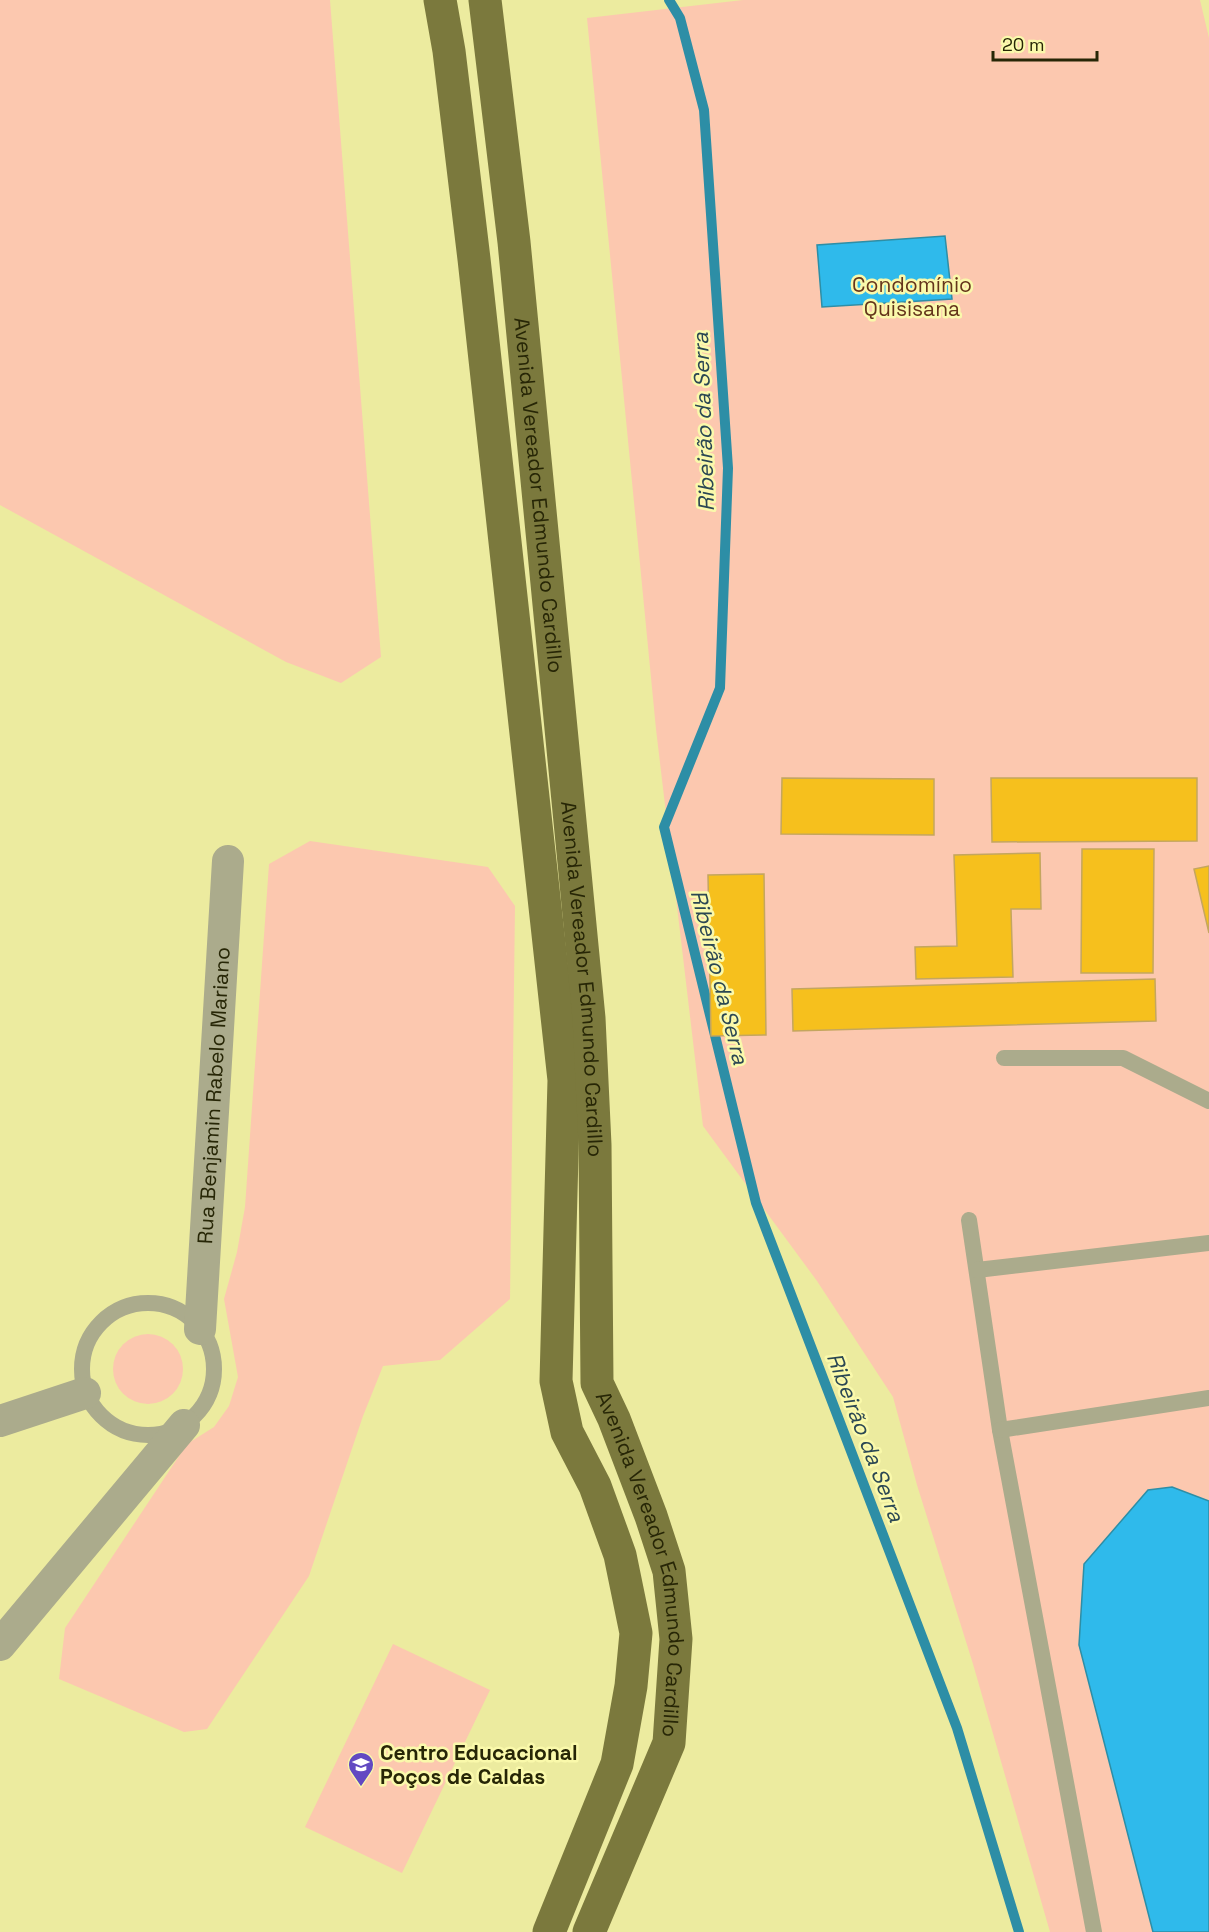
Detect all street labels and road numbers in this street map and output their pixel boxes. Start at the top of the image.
street label: Avenida Vereador Edmundo Cardillo [508,316,570,674]
street label: Avenida Vereador Edmundo Cardillo [555,800,609,1157]
street label: Rua Benjamin Rabelo Mariano [191,946,236,1245]
street label: Avenida Vereador Edmundo Cardillo [590,1387,690,1738]

